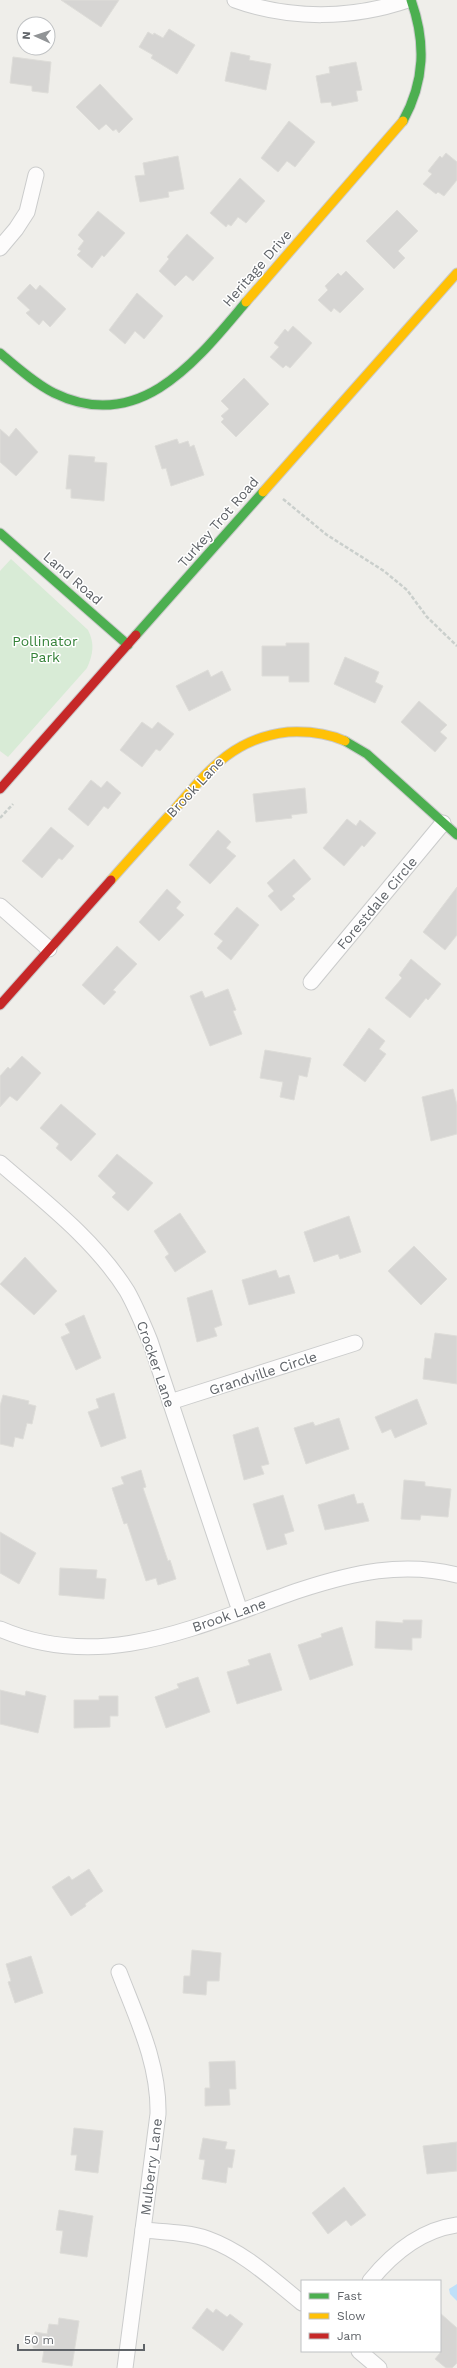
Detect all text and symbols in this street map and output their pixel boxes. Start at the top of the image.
north arrow [16,16,56,56]
text: N [20,31,33,40]
street label: Heritage Drive [219,226,295,310]
street label: Turkey Trot Road [174,473,262,571]
street label: Land Road [40,548,106,608]
park label: Pollinator Park [12,633,78,665]
street label: Brook Lane [163,753,227,821]
street label: Forestdale Circle [334,853,420,953]
street label: Crocker Lane [134,1319,178,1409]
street label: Grandville Circle [207,1348,319,1398]
street label: Brook Lane [190,1595,268,1635]
street label: Mulberry Lane [137,2118,165,2216]
legend [301,2280,441,2352]
text: Fast [337,2289,362,2303]
text: Slow [337,2309,365,2323]
scale bar [18,2326,144,2352]
text: Jam [337,2329,362,2343]
text: 50 m [24,2333,54,2347]

